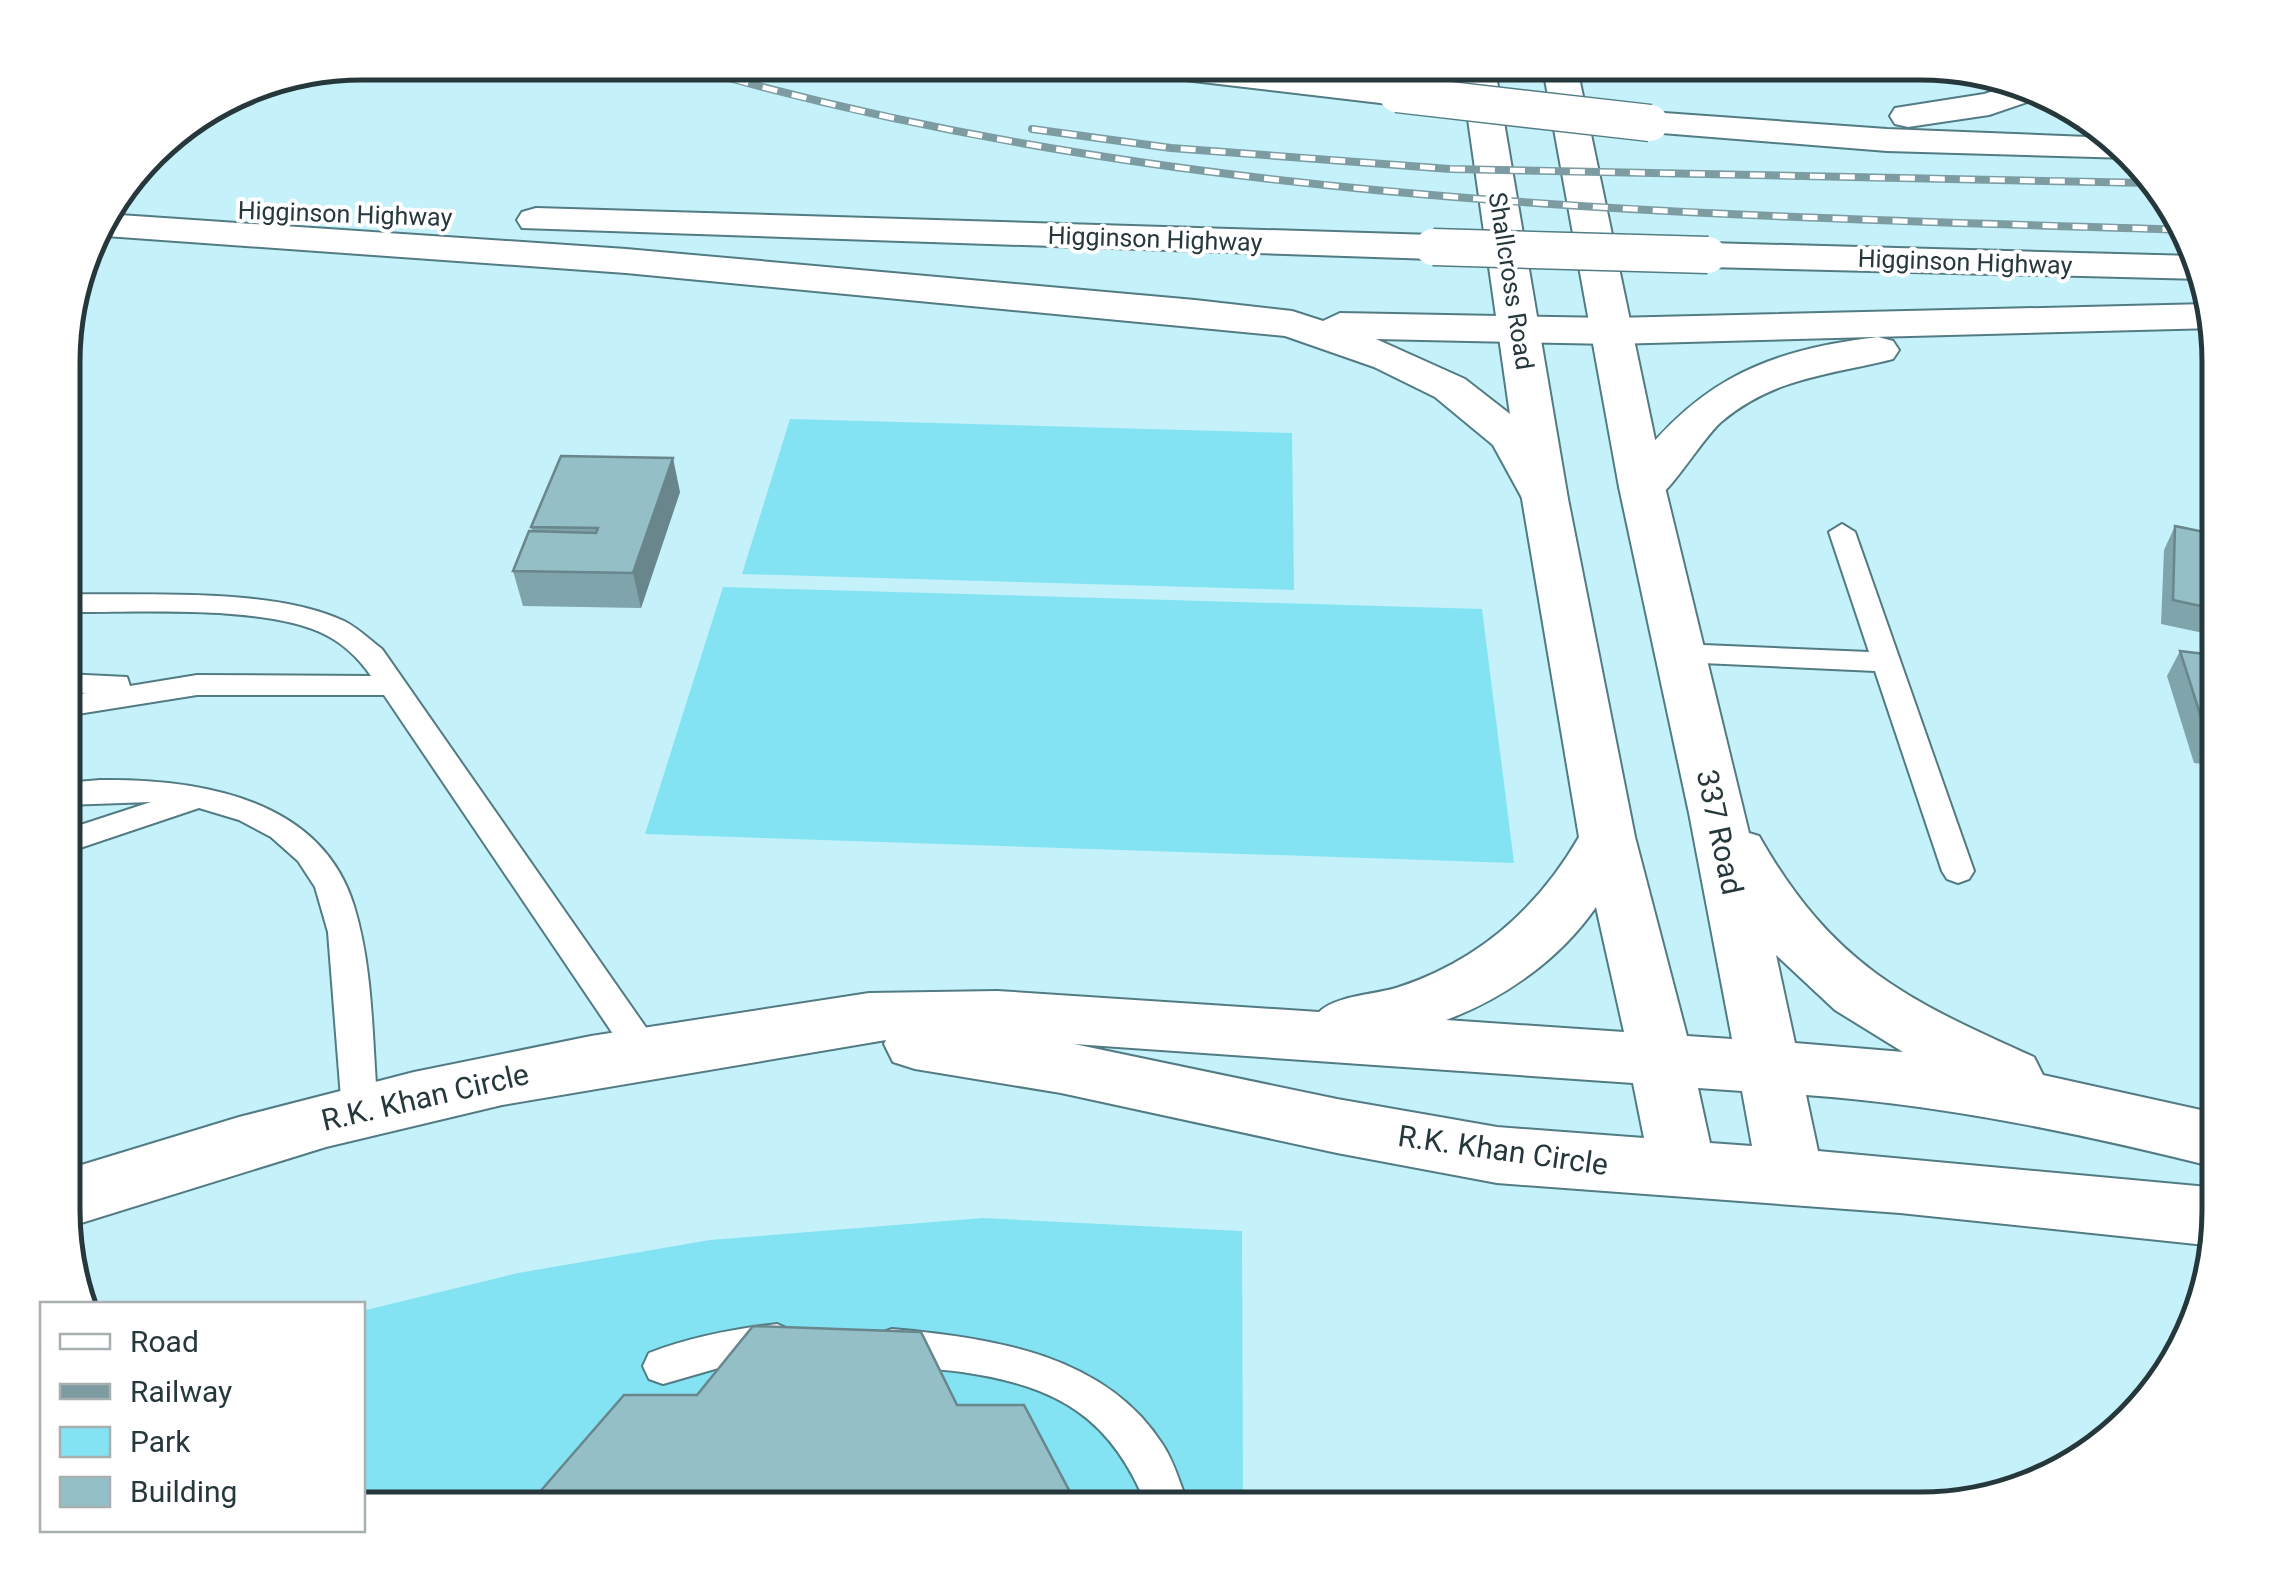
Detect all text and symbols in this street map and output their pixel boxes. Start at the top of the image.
street label: Shallcross Road [1483,190,1539,372]
street label: Higginson Highway [237,196,453,232]
street label: Higginson Highway [1047,221,1263,257]
street label: Higginson Highway [1857,244,2073,280]
street label: 337 Road [1690,766,1750,898]
street label: R.K. Khan Circle [318,1056,532,1138]
street label: R.K. Khan Circle [1396,1118,1610,1182]
legend [40,1302,365,1532]
text: Road [130,1324,199,1359]
text: Railway [130,1374,232,1409]
text: Park [130,1424,191,1459]
text: Building [130,1474,237,1509]

